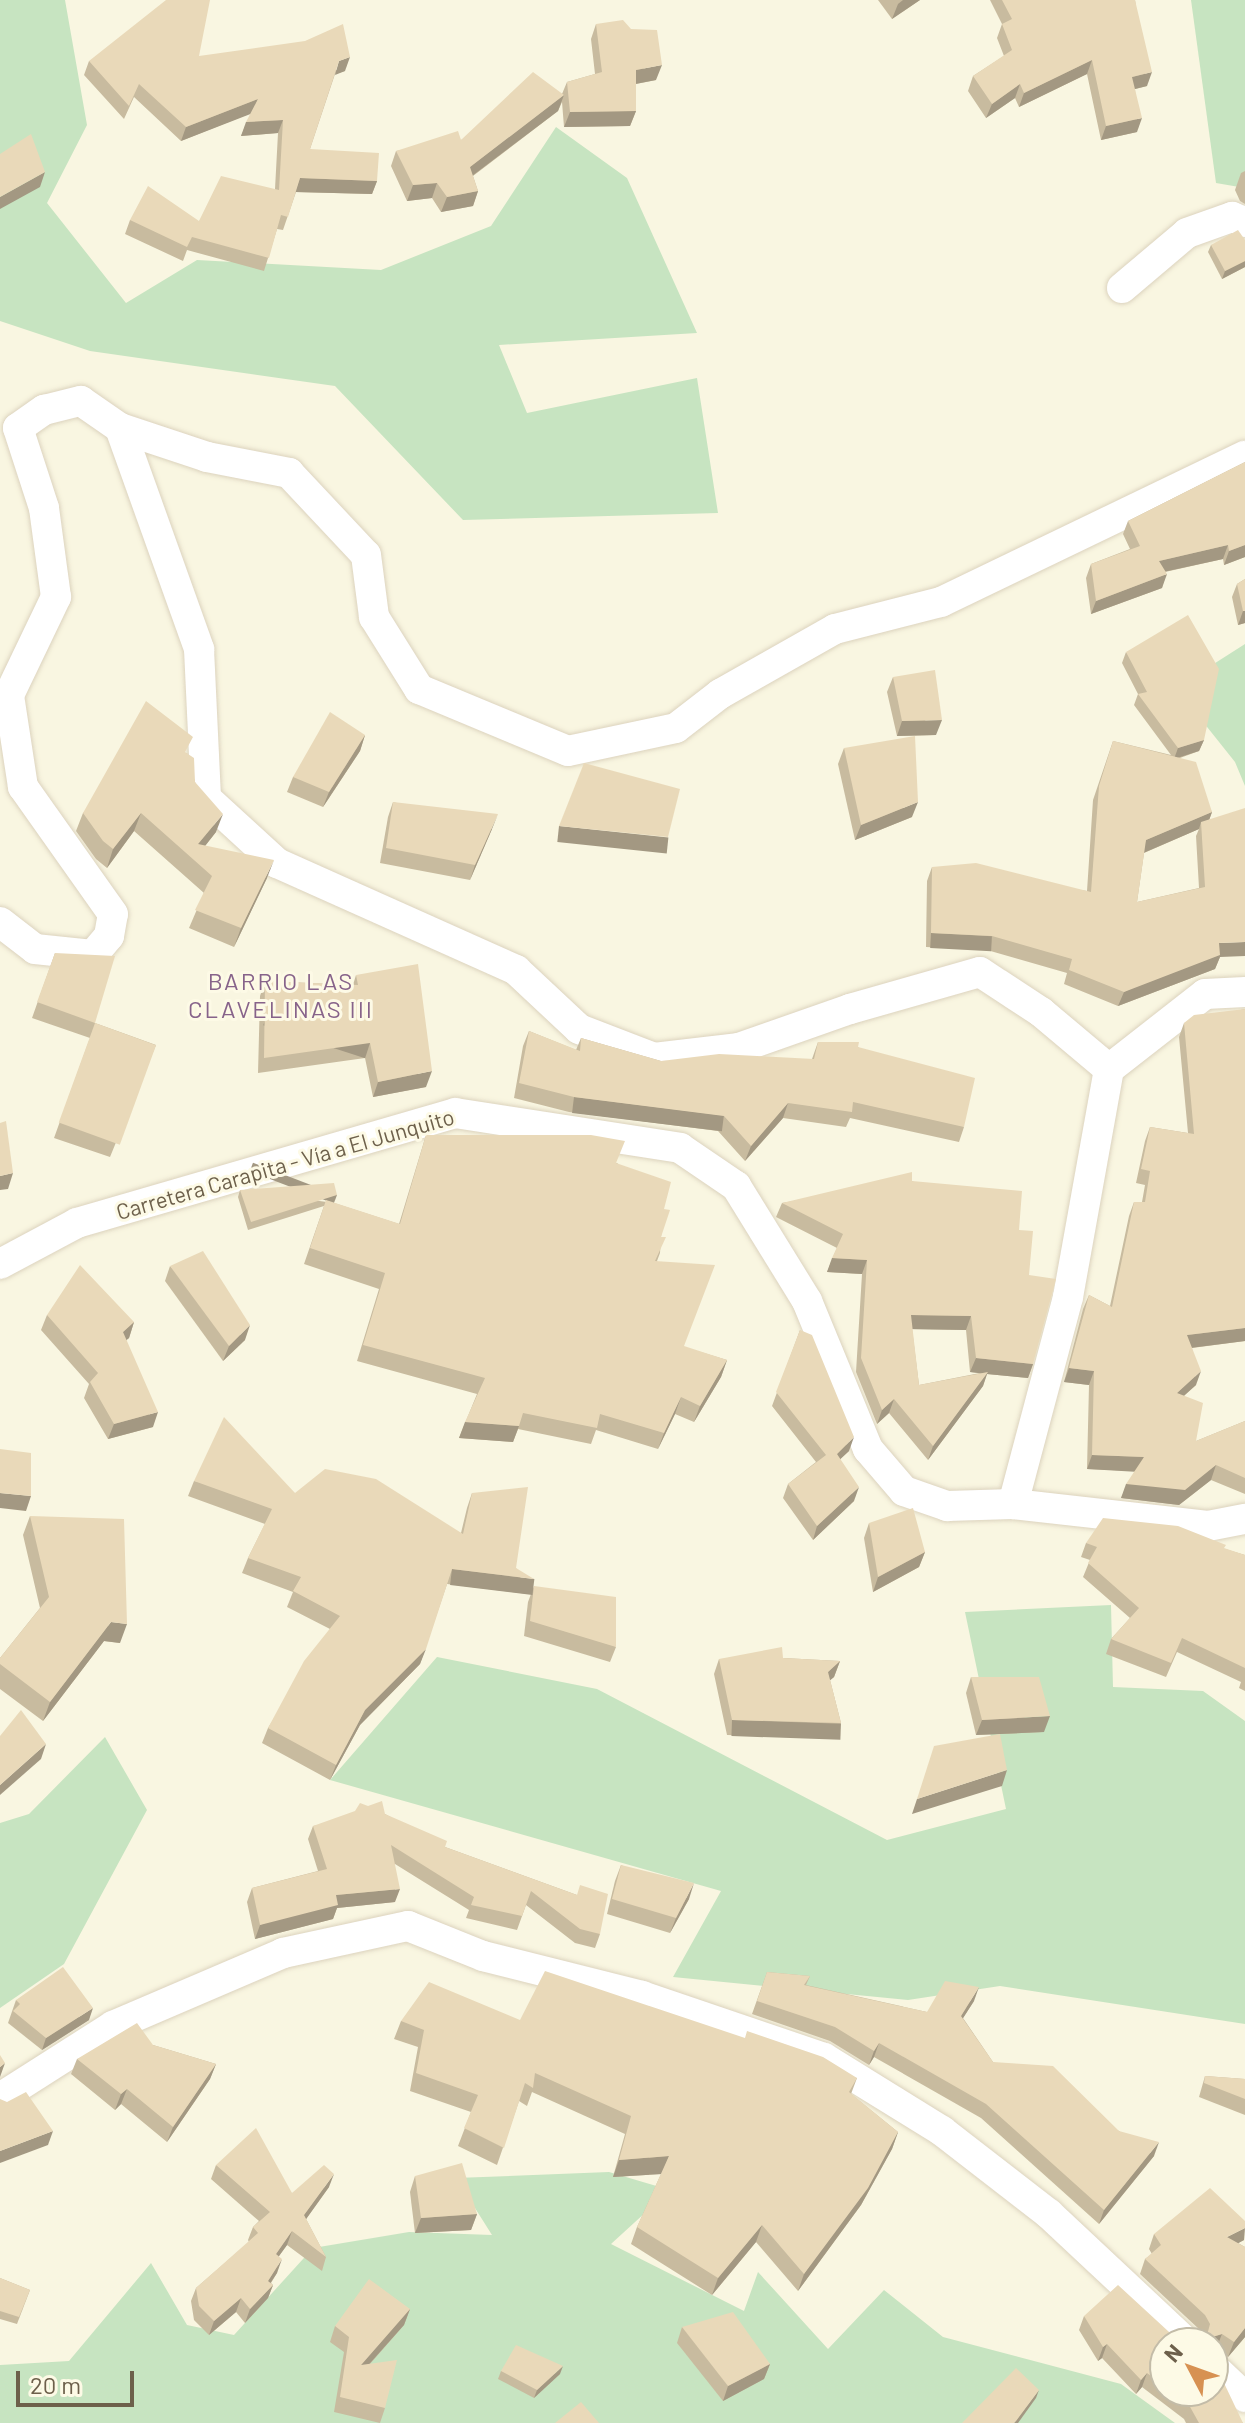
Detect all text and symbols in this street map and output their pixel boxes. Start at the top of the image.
district label: BARRIO LAS CLAVELINAS III [188,967,374,1023]
street label: Carretera Carapita - Vía a El Junquito [113,1103,457,1225]
north arrow [1149,2327,1229,2407]
text: N [1158,2339,1187,2367]
scale bar [20,2355,138,2405]
text: 20 m [30,2370,81,2399]

